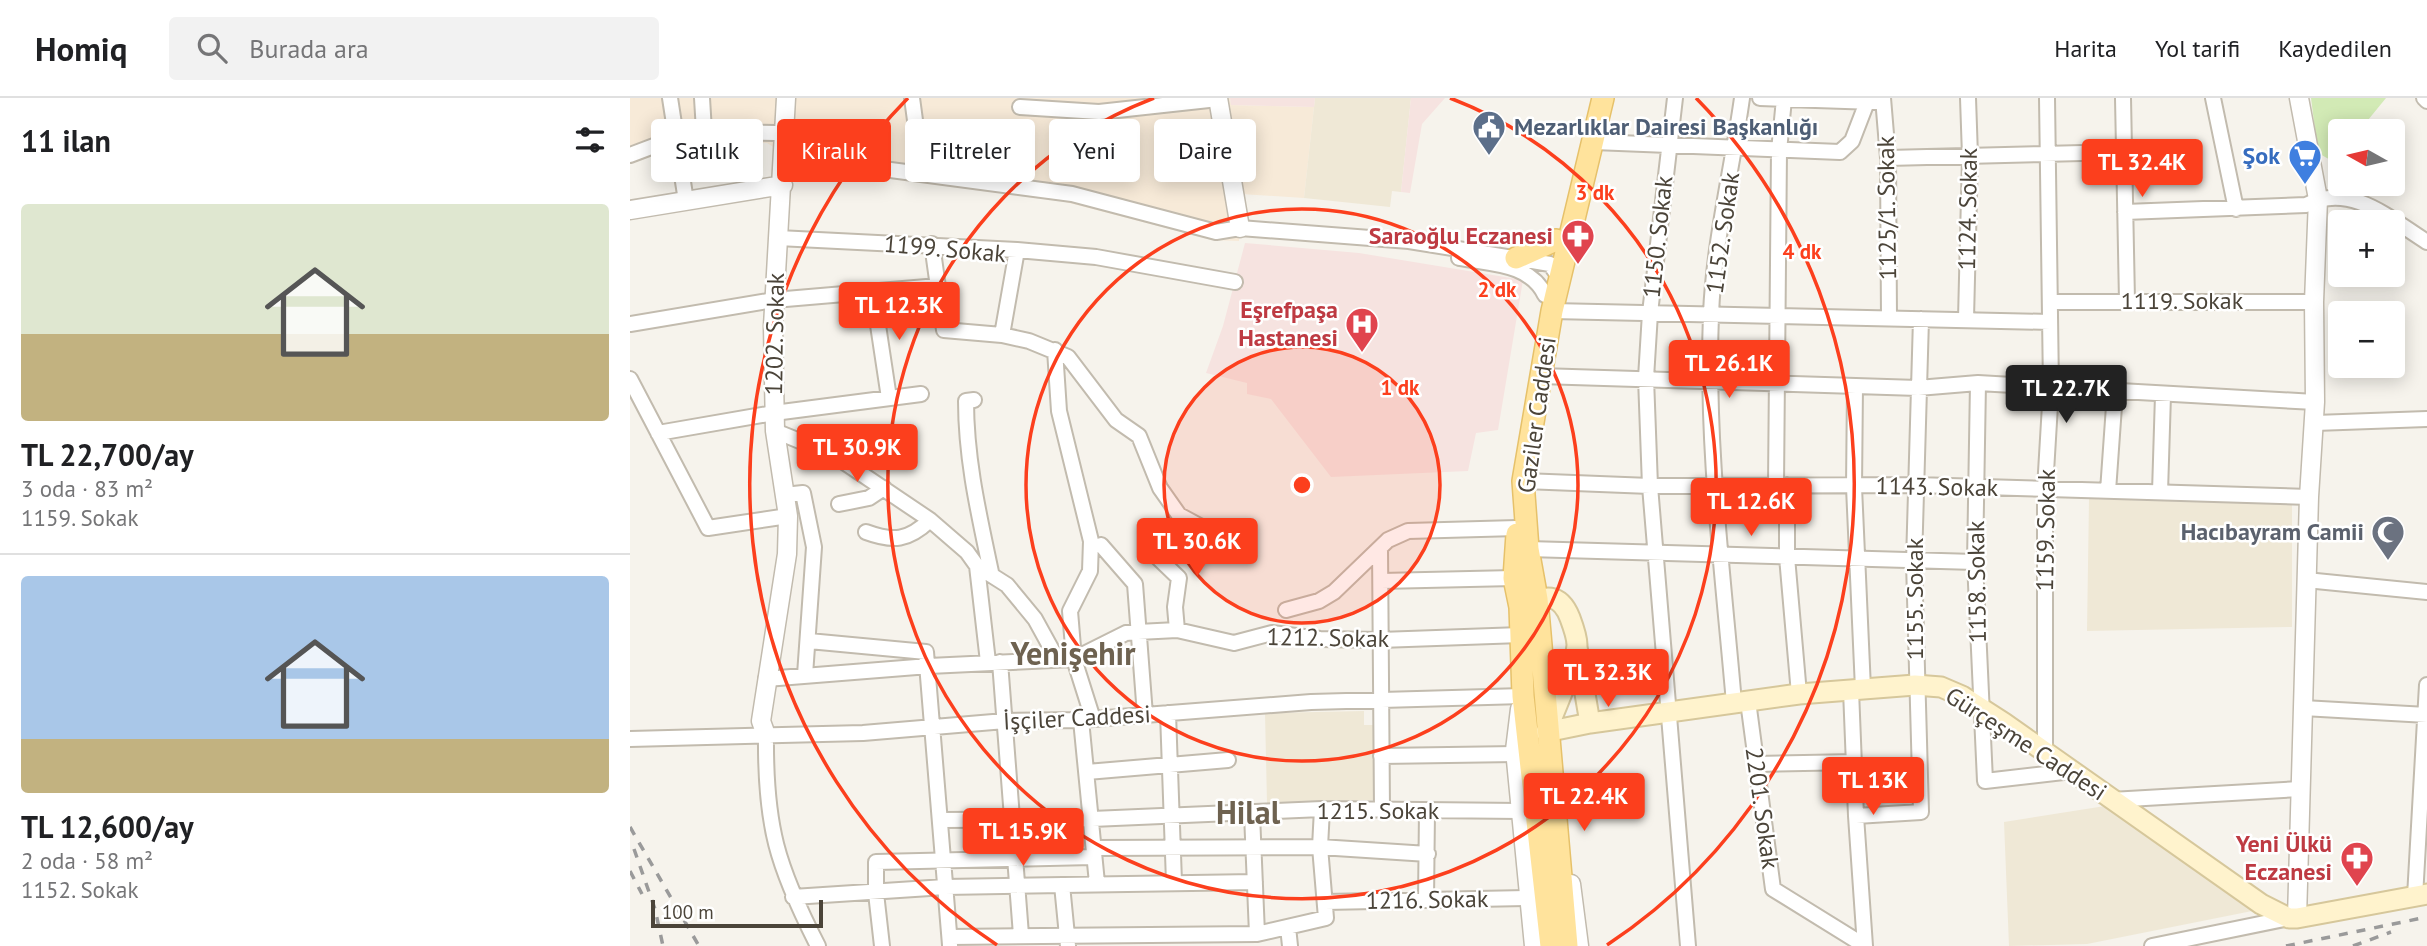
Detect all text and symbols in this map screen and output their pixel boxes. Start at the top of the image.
search box [169,17,659,80]
text: Homiq [35,27,127,70]
icon: search [193,29,231,67]
text: Burada ara [249,32,369,65]
text: Harita [2054,33,2117,64]
text: Yol tarifi [2155,33,2240,64]
text: Kaydedilen [2278,33,2392,64]
public building icon: Mezarlıklar Dairesi Başkanlığı [1470,108,1508,157]
place label: Mezarlıklar Dairesi Başkanlığı [1514,111,1818,142]
chip: Satılık [651,119,763,182]
chip: Kiralık [777,119,891,182]
chip: Filtreler [905,119,1035,182]
chip: Yeni [1049,119,1140,182]
chip: Daire [1154,119,1256,182]
north arrow [2328,119,2404,196]
map controls [2328,119,2405,378]
text: 11 ilan [21,121,111,160]
icon: filters [571,121,609,159]
street label: 1125/1. Sokak [1870,135,1903,280]
supermarket icon: Şok [2286,137,2324,186]
pin: TL 32.4K [2070,140,2214,199]
place label: Şok [2243,140,2280,171]
street label: 1124. Sokak [1951,147,1984,271]
text: TL 32.4K [2098,147,2186,176]
street label: 1152. Sokak [1699,170,1746,296]
street label: 1150. Sokak [1636,174,1679,299]
text: 3 dk [1576,179,1615,206]
button: + [2328,210,2405,287]
pharmacy icon: Saraoğlu Eczanesi [1559,217,1597,266]
place label: Saraoğlu Eczanesi [1369,220,1553,251]
street label: 1199. Sokak [883,228,1008,269]
text: 4 dk [1783,238,1822,265]
icon: home [252,249,378,375]
street label: 1202. Sokak [758,272,791,396]
text: 2 dk [1478,276,1517,303]
pin: TL 12.3K [827,282,971,342]
street label: 1119. Sokak [2121,285,2244,316]
text: TL 12.3K [855,290,943,319]
place label: Eşrefpaşa Hastanesi [1238,294,1338,353]
button: − [2328,301,2405,378]
hospital icon: Eşrefpaşa Hastanesi [1343,305,1381,354]
street label: Gaziler Caddesi [1510,335,1563,495]
pin: TL 26.1K [1657,341,1801,400]
text: TL 26.1K [1685,348,1773,377]
pin: TL 22.7K [1994,366,2138,425]
text: TL 22.7K [2022,373,2110,402]
text: 1 dk [1381,374,1420,401]
pin: TL 30.9K [785,424,929,484]
text: TL 30.9K [813,432,901,461]
text: TL 22,700/ay [21,435,194,474]
street label: 1159. Sokak [2029,468,2062,592]
street label: 1143. Sokak [1875,470,1999,503]
centre of rings [1290,473,1314,497]
text: 3 oda · 83 m² [21,474,153,503]
pin: TL 12.6K [1679,478,1823,538]
text: TL 12.6K [1707,486,1795,515]
text: 1159. Sokak [21,503,138,532]
mosque icon: Hacıbayram Camii [2369,513,2407,562]
place label: Hacıbayram Camii [2181,516,2364,547]
pin: TL 30.6K [1125,518,1269,578]
street label: 1158. Sokak [1960,520,1993,644]
text: TL 30.6K [1153,526,1241,555]
street label: 1155. Sokak [1899,537,1930,660]
icon: home [252,621,378,747]
street label: 1212. Sokak [1266,621,1390,654]
district label: Yenişehir [1010,632,1136,674]
pin: TL 32.3K [1536,650,1680,709]
text: TL 32.3K [1564,657,1652,686]
street label: Gürçeşme Caddesi [1940,680,2113,807]
street label: İşçiler Caddesi [1002,698,1152,737]
street label: 2201. Sokak [1739,745,1786,871]
pin: TL 13K [1816,758,1930,817]
text: TL 13K [1838,765,1908,794]
pin: TL 22.4K [1512,774,1656,833]
text: TL 22.4K [1540,781,1628,810]
district label: Hilal [1216,791,1281,833]
street label: 1215. Sokak [1317,795,1440,826]
text: TL 12,600/ay [21,807,194,846]
pin: TL 15.9K [951,808,1095,868]
text: TL 15.9K [979,816,1067,845]
place label: Yeni Ülkü Eczanesi [2235,828,2332,887]
pharmacy icon: Yeni Ülkü Eczanesi [2338,839,2376,888]
text: 2 oda · 58 m² [21,846,153,875]
text: 1152. Sokak [21,875,138,904]
street label: 1216. Sokak [1365,883,1489,916]
scale bar [651,897,822,929]
text: 100 m [662,900,714,924]

